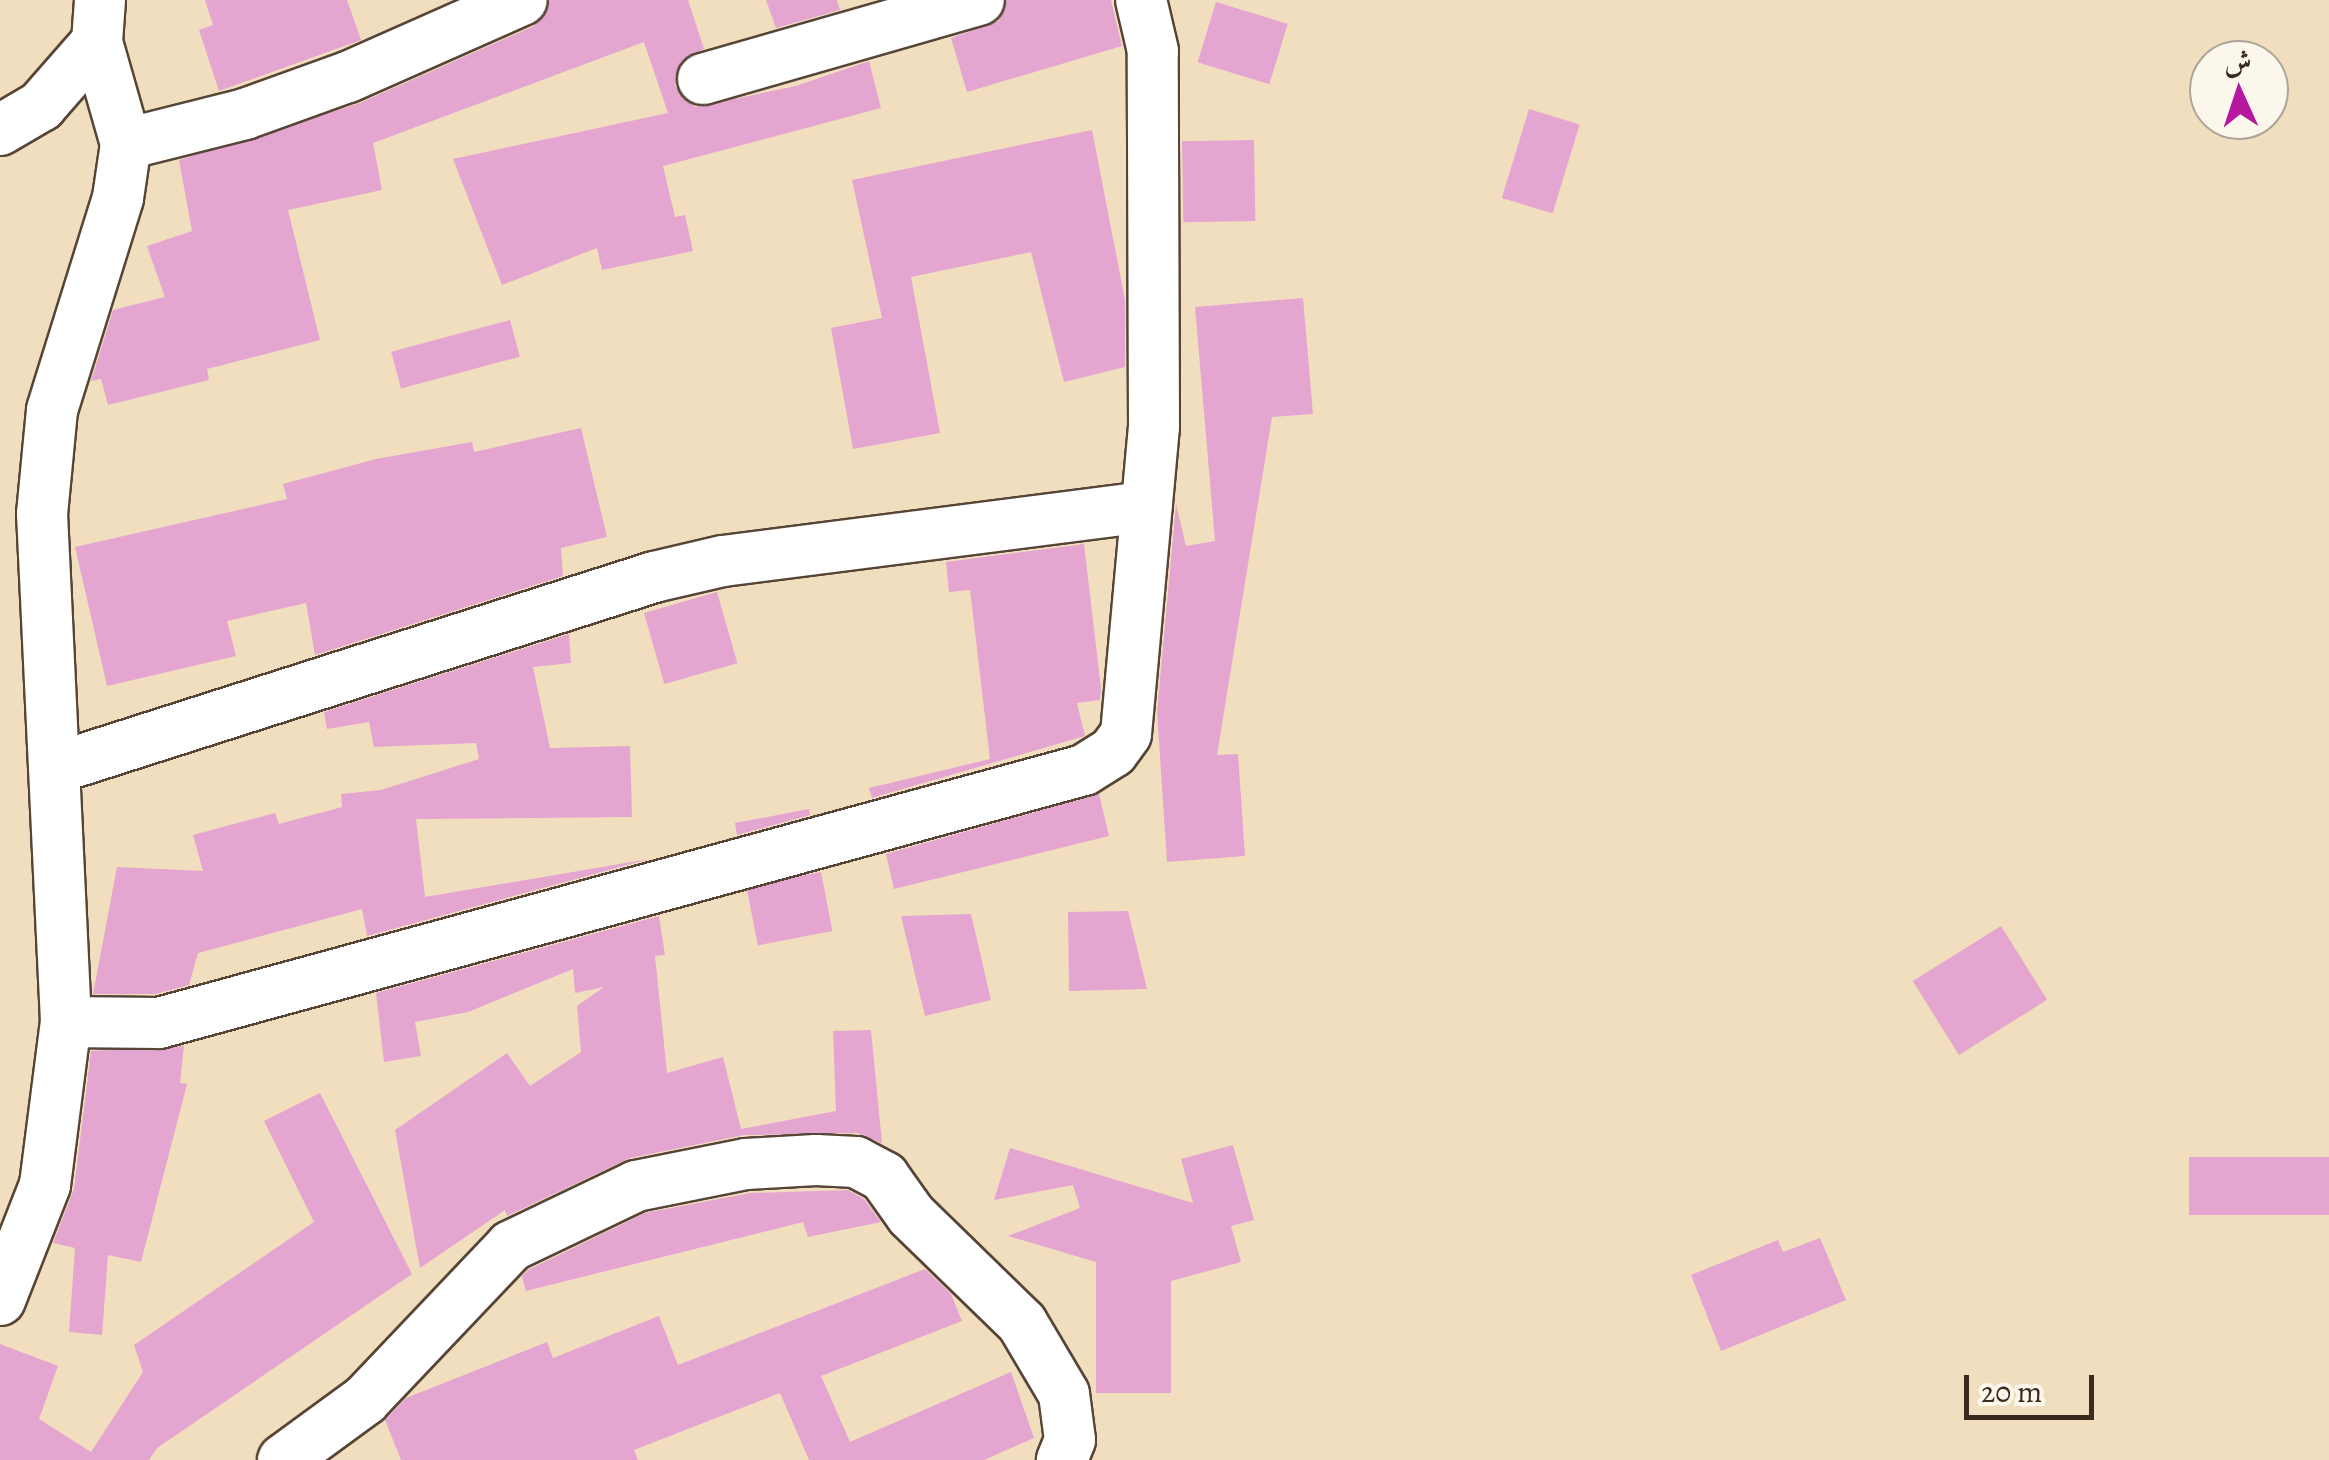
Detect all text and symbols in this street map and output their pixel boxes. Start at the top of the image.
north arrow [2189,40,2289,140]
text: ش [2223,42,2252,82]
scale bar [1969,1355,2099,1417]
text: 20 m [1981,1372,2042,1412]

